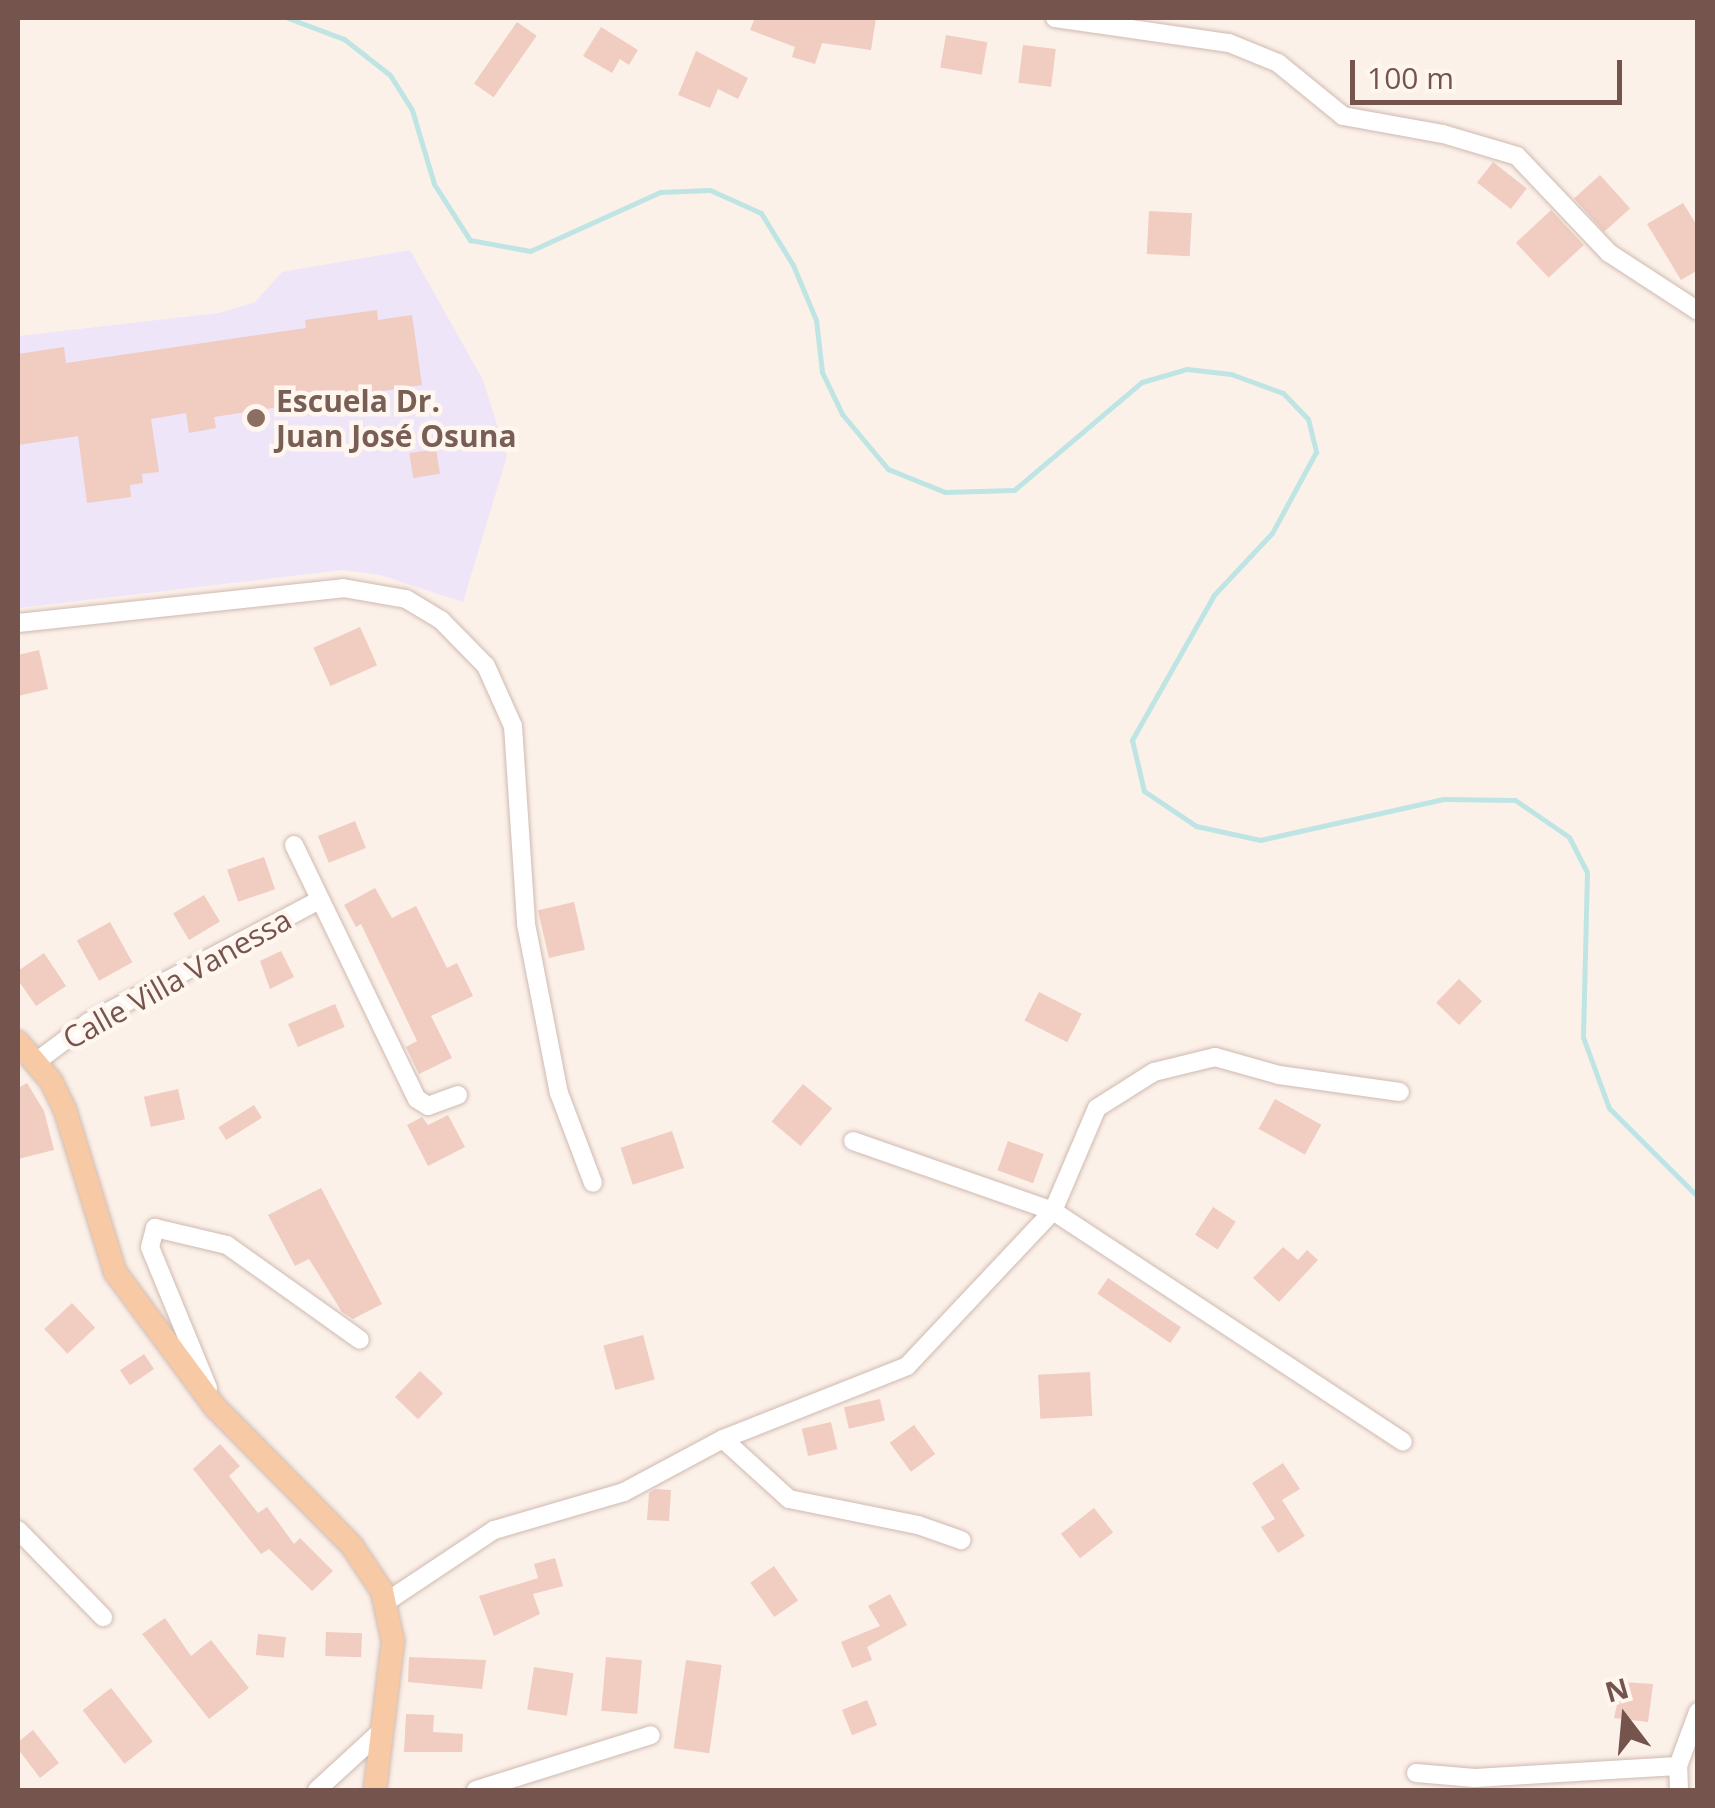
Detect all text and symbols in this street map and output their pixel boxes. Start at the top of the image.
scale bar [1355,40,1628,102]
text: 100 m [1367,57,1454,98]
place label: Escuela Dr. Juan José Osuna [276,383,517,454]
marker: Escuela Dr. Juan José Osuna [245,407,267,429]
street label: Calle Villa Vanessa [57,901,297,1057]
north arrow [1575,1668,1675,1768]
text: N [1601,1668,1633,1711]

